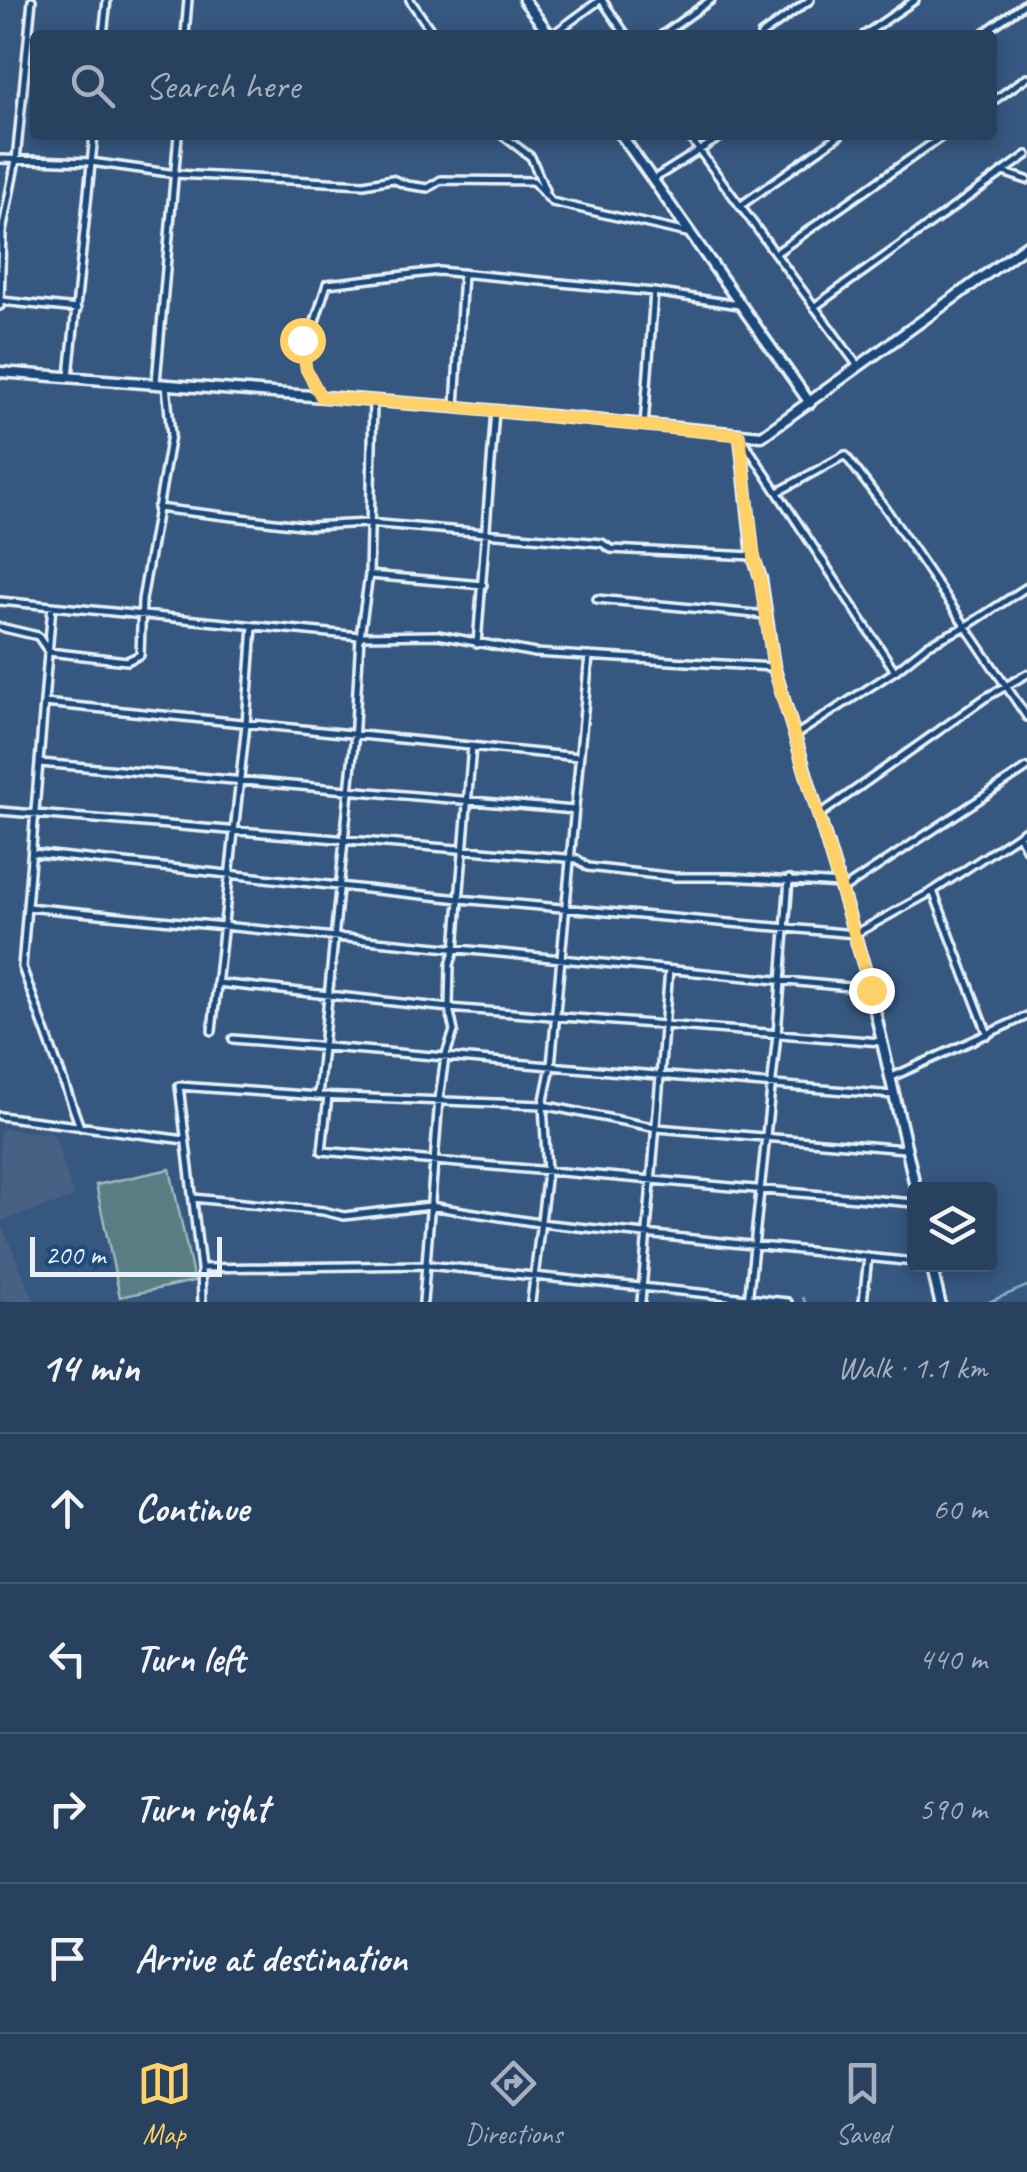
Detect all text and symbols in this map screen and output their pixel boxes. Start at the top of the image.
search box [30,30,997,140]
icon: search [65,58,120,113]
text: Search here [145,62,300,109]
route start [280,318,326,364]
route end [849,968,895,1014]
map controls [907,1182,997,1272]
button: layers [907,1182,997,1272]
scale bar [30,1232,222,1276]
text: 200 m [45,1237,105,1272]
text: 14 min [40,1341,139,1394]
text: Walk · 1.1 km [837,1347,987,1388]
icon: ahead [40,1481,95,1536]
text: Continue [135,1485,249,1532]
text: 60 m [933,1488,987,1529]
icon: left [40,1631,95,1686]
text: Turn left [135,1635,245,1682]
text: 440 m [918,1638,987,1679]
icon: right [40,1781,95,1836]
text: Turn right [135,1785,269,1832]
text: 590 m [918,1788,987,1829]
icon: arrive [40,1931,95,1986]
text: Arrive at destination [135,1935,407,1982]
tab: Map [137,2056,192,2151]
tab: Directions [465,2056,562,2151]
tab: Saved [835,2056,890,2151]

